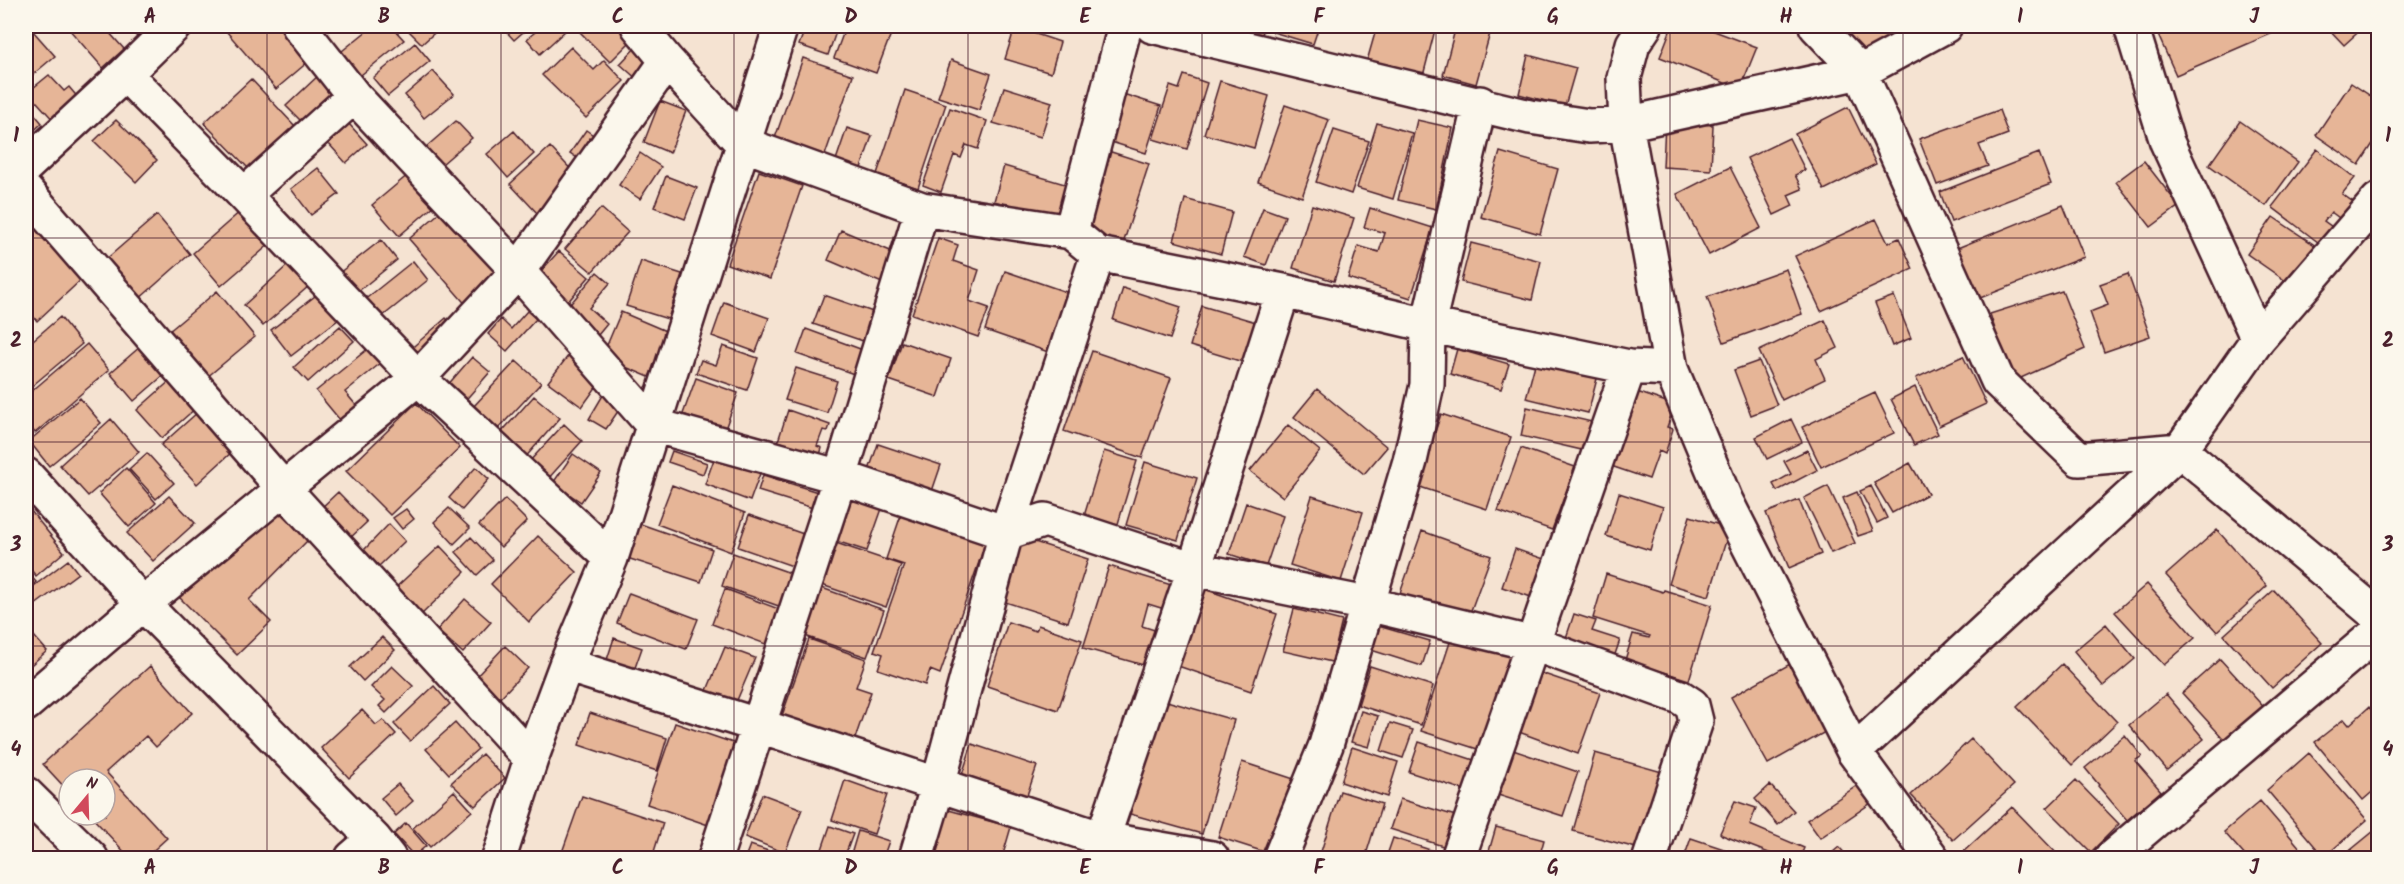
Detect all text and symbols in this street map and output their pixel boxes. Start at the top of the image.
text: A [144,2,156,34]
text: B [378,2,390,34]
text: C [612,2,624,34]
text: D [844,2,858,34]
text: E [1079,2,1091,34]
text: F [1314,2,1326,34]
text: G [1547,2,1559,34]
text: H [1779,2,1793,34]
text: I [2017,2,2023,34]
text: J [2249,2,2260,34]
text: 1 [13,121,19,153]
text: 1 [2385,121,2391,153]
text: 2 [10,326,22,358]
text: 2 [2382,326,2394,358]
text: 3 [10,530,22,562]
text: 3 [2382,530,2394,562]
text: 4 [11,735,22,767]
text: 4 [2383,735,2394,767]
north arrow [57,767,117,827]
text: N [83,771,100,798]
text: A [144,853,156,884]
text: B [378,853,390,884]
text: C [612,853,624,884]
text: D [844,853,858,884]
text: E [1079,853,1091,884]
text: F [1314,853,1326,884]
text: G [1547,853,1559,884]
text: H [1779,853,1793,884]
text: I [2017,853,2023,884]
text: J [2249,853,2260,884]

